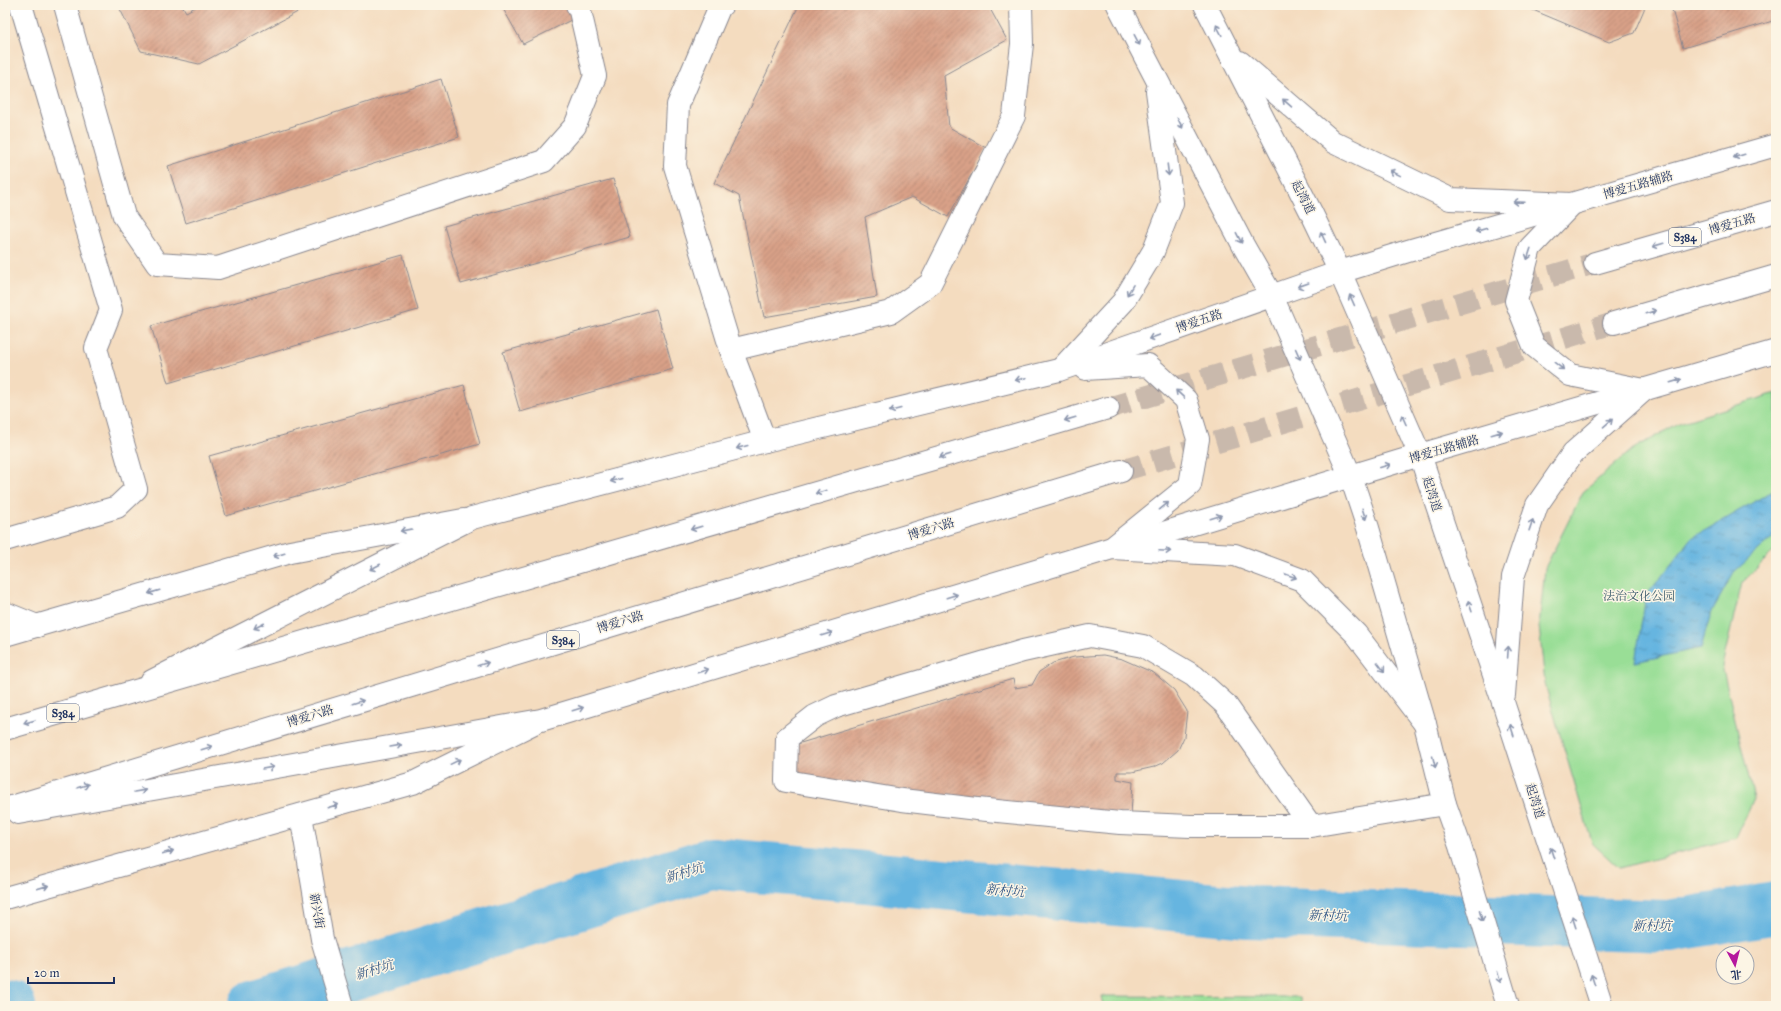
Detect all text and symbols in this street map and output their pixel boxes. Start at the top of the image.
one-way arrow [1214,24,1222,36]
one-way arrow [1133,33,1141,45]
one-way arrow [1282,98,1292,107]
one-way arrow [1177,117,1184,129]
one-way arrow [1732,153,1745,160]
one-way arrow [1164,163,1172,176]
street label: 博爱五路辅路 [1601,168,1675,202]
one-way arrow [1390,169,1402,176]
street label: 起湾道 [1289,178,1317,216]
one-way arrow [1513,198,1526,206]
street label: 博爱五路 [1707,211,1757,237]
one-way arrow [1474,227,1487,234]
road number: S384 [1669,228,1701,246]
one-way arrow [1319,231,1326,243]
one-way arrow [1236,232,1244,244]
one-way arrow [1651,242,1664,249]
one-way arrow [1525,248,1532,261]
one-way arrow [1296,282,1309,289]
one-way arrow [1126,284,1134,296]
one-way arrow [1348,295,1355,307]
street label: 博爱五路 [1174,307,1224,335]
one-way arrow [1644,308,1657,315]
one-way arrow [1148,333,1160,341]
one-way arrow [1294,348,1302,360]
one-way arrow [1554,362,1565,371]
one-way arrow [1015,376,1028,384]
one-way arrow [1669,377,1682,384]
one-way arrow [1175,390,1185,399]
one-way arrow [889,406,902,414]
one-way arrow [1400,414,1407,426]
one-way arrow [1064,416,1077,423]
one-way arrow [1602,418,1613,427]
one-way arrow [1491,429,1504,436]
street label: 博爱五路辅路 [1407,432,1481,466]
one-way arrow [735,444,748,451]
one-way arrow [939,453,952,460]
one-way arrow [1379,462,1392,469]
street label: 起湾道 [1420,475,1444,513]
one-way arrow [610,477,623,485]
one-way arrow [814,489,827,496]
one-way arrow [1158,502,1169,510]
one-way arrow [1360,507,1368,519]
one-way arrow [1209,513,1222,520]
street label: 博爱六路 [906,515,956,543]
one-way arrow [1527,519,1535,531]
one-way arrow [689,525,702,533]
one-way arrow [400,527,413,535]
one-way arrow [1158,548,1171,555]
one-way arrow [273,552,286,559]
one-way arrow [369,564,381,572]
one-way arrow [1284,573,1296,581]
one-way arrow [148,589,161,596]
park label: 法治文化公园 [1603,589,1675,603]
one-way arrow [945,592,958,599]
one-way arrow [1466,600,1473,613]
street label: 博爱六路 [595,608,645,636]
one-way arrow [253,623,265,630]
one-way arrow [821,630,834,637]
road number: S384 [547,631,579,649]
one-way arrow [1504,646,1511,659]
one-way arrow [476,660,489,667]
one-way arrow [1377,662,1386,673]
one-way arrow [696,667,709,674]
one-way arrow [351,698,364,705]
street label: 博爱六路 [285,702,335,730]
road number: S384 [47,704,79,722]
one-way arrow [572,705,585,712]
one-way arrow [23,719,36,727]
one-way arrow [1507,724,1515,736]
one-way arrow [389,742,402,750]
one-way arrow [200,744,213,751]
one-way arrow [1431,755,1439,768]
one-way arrow [449,758,461,765]
one-way arrow [261,764,274,772]
one-way arrow [76,781,88,789]
street label: 起湾道 [1523,782,1547,820]
one-way arrow [133,787,146,795]
one-way arrow [327,801,340,809]
one-way arrow [1548,847,1555,860]
one-way arrow [161,848,174,855]
water label: 新村坑 [663,859,707,886]
water label: 新村坑 [985,881,1027,901]
one-way arrow [36,883,49,890]
street label: 新兴街 [307,892,327,931]
water label: 新村坑 [1308,907,1350,925]
one-way arrow [1478,909,1485,922]
one-way arrow [1570,916,1578,928]
water label: 新村坑 [1632,918,1673,934]
north arrow [1715,945,1755,985]
water label: 新村坑 [353,956,397,983]
scale bar [28,959,114,985]
text: 20 m [34,966,60,980]
text: 北 [1730,967,1742,982]
one-way arrow [1496,970,1503,983]
one-way arrow [1589,974,1596,987]

